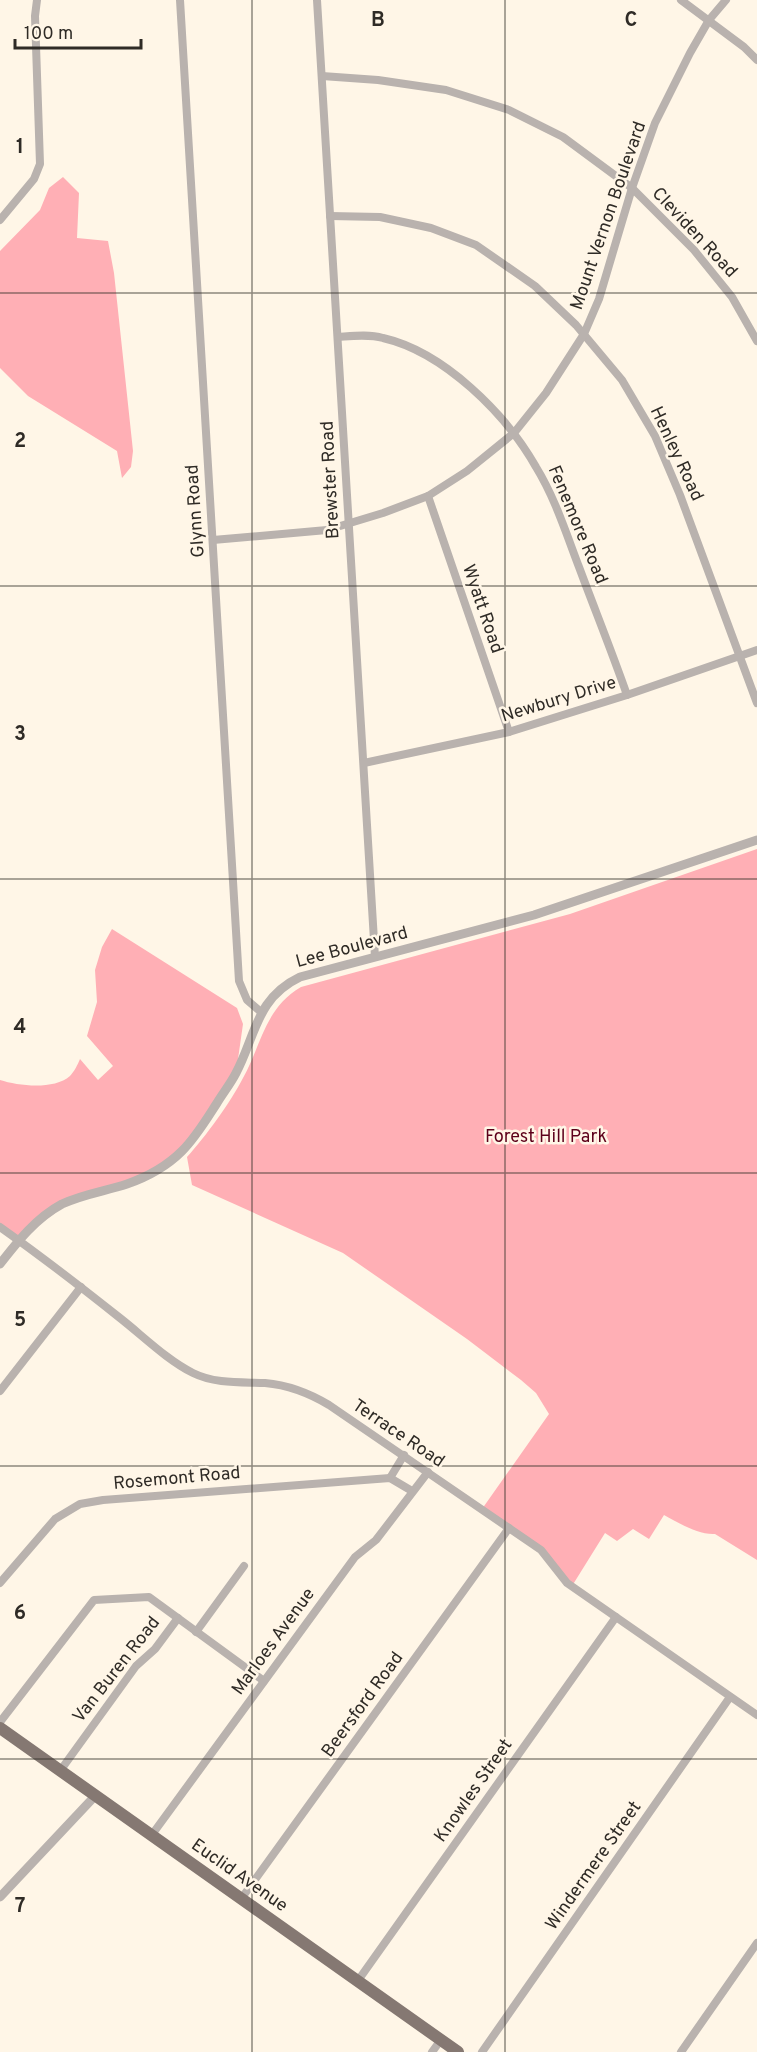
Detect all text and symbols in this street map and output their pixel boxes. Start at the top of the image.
text: B [371,8,385,34]
text: C [625,8,637,34]
scale bar [15,12,141,50]
text: 100 m [24,23,73,46]
street label: Mount Vernon Boulevard [566,119,652,313]
text: 1 [16,135,24,161]
street label: Cleviden Road [646,183,742,283]
street label: Henley Road [644,403,708,505]
street label: Brewster Road [316,420,346,540]
text: 2 [14,429,26,455]
street label: Fenemore Road [542,462,612,588]
street label: Glynn Road [181,464,211,558]
street label: Wyatt Road [456,562,508,656]
street label: Newbury Drive [499,672,619,728]
text: 3 [14,722,26,748]
street label: Lee Boulevard [293,922,411,974]
text: 4 [14,1015,26,1041]
park label: Forest Hill Park [485,1126,607,1149]
text: 5 [14,1308,26,1334]
street label: Terrace Road [347,1395,449,1473]
street label: Rosemont Road [112,1462,242,1496]
street label: Marloes Avenue [227,1584,321,1700]
text: 6 [14,1601,26,1627]
street label: Van Buren Road [68,1612,166,1728]
street label: Beersford Road [317,1648,409,1762]
street label: Knowles Street [430,1735,518,1847]
street label: Windermere Street [541,1797,647,1935]
street label: Euclid Avenue [186,1834,292,1918]
text: 7 [15,1894,25,1920]

